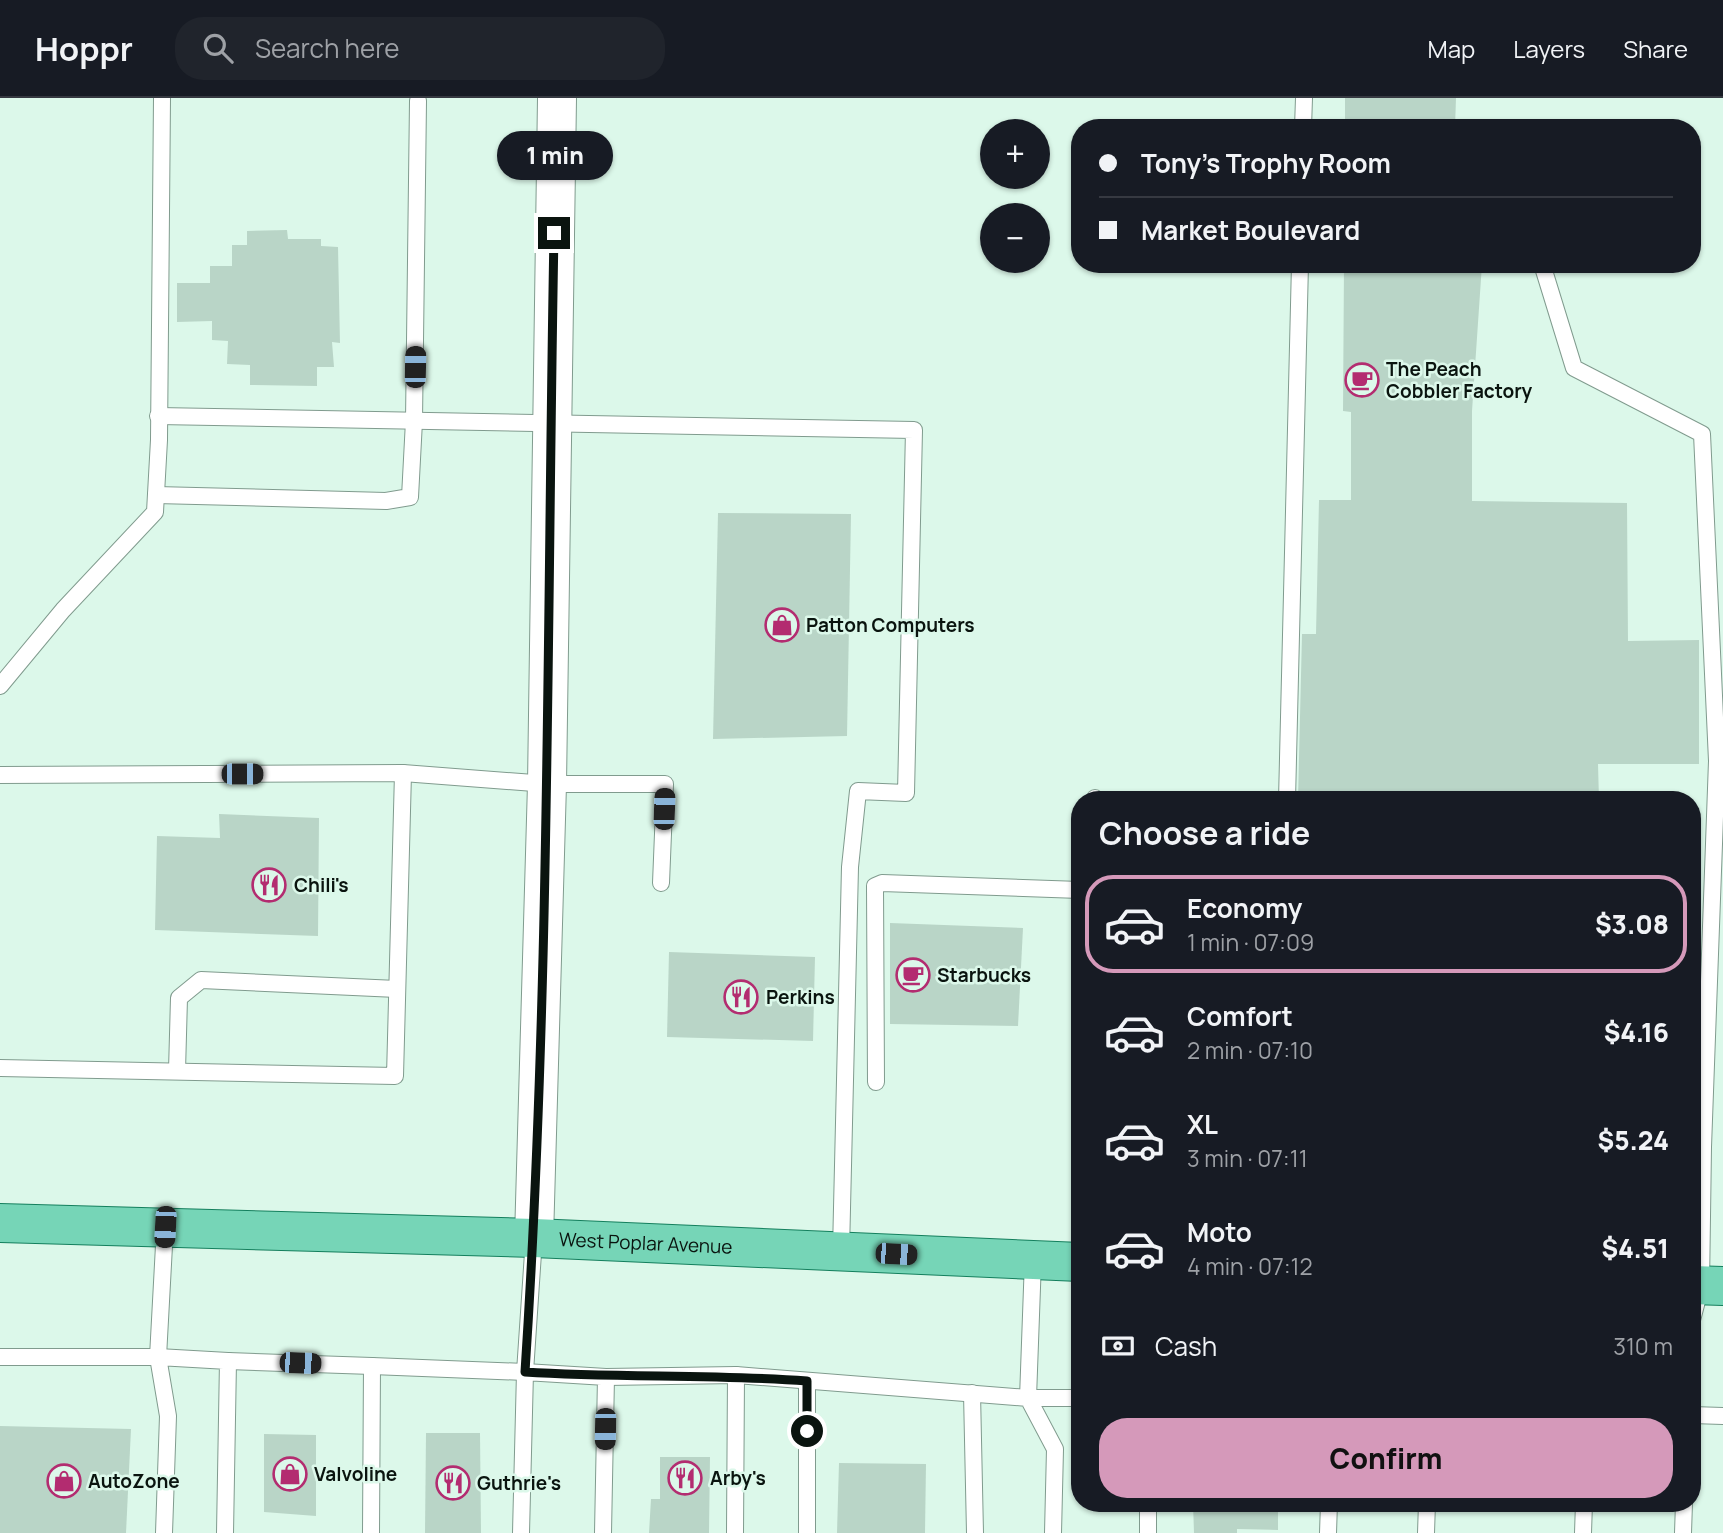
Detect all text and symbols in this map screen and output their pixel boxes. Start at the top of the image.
search box [175,17,665,80]
text: Hoppr [35,26,133,71]
icon: search [199,29,237,67]
text: Search here [255,30,400,66]
text: Map [1428,32,1475,65]
text: Layers [1513,32,1585,65]
text: Share [1623,32,1688,65]
map controls [980,119,1050,273]
button: + [980,119,1050,189]
callout: 1 min [496,131,612,180]
text: 1 min [526,139,584,171]
text: Tony's Trophy Room [1141,145,1391,181]
button: − [980,203,1050,273]
text: Market Boulevard [1141,212,1360,248]
route end [538,217,570,249]
car [405,346,426,388]
place label: The Peach Cobbler Factory [1386,356,1532,404]
cafe icon: The Peach Cobbler Factory [1343,361,1381,399]
shop icon: Patton Computers [763,606,801,644]
place label: Patton Computers [806,612,975,638]
car [222,764,264,785]
car [653,788,676,830]
text: Choose a ride [1099,811,1310,855]
restaurant icon: Chili's [250,866,288,904]
place label: Chili's [294,872,349,898]
text: Economy [1187,890,1302,926]
icon: car [1103,893,1166,956]
text: $3.08 [1595,906,1669,942]
text: 1 min · 07:09 [1187,926,1314,958]
cafe icon: Starbucks [894,956,932,994]
place label: Starbucks [937,962,1031,988]
restaurant icon: Perkins [722,978,760,1016]
place label: Perkins [766,984,835,1010]
text: Comfort [1187,998,1293,1034]
icon: car [1103,1001,1166,1064]
text: $4.16 [1604,1014,1669,1050]
text: 2 min · 07:10 [1187,1034,1313,1066]
text: XL [1187,1106,1218,1142]
icon: car [1103,1109,1166,1172]
text: $5.24 [1598,1122,1669,1158]
text: 3 min · 07:11 [1187,1142,1308,1174]
car [154,1205,177,1249]
text: Moto [1187,1214,1252,1250]
icon: car [1103,1217,1166,1280]
street label: West Poplar Avenue [558,1226,733,1260]
text: $4.51 [1601,1230,1669,1266]
car [875,1242,918,1266]
text: 4 min · 07:12 [1187,1250,1313,1282]
icon: cash [1099,1327,1137,1365]
text: Cash [1155,1328,1217,1364]
text: 310 m [1613,1330,1673,1362]
car [279,1352,322,1374]
car [595,1408,616,1450]
route start [791,1415,823,1447]
button: Confirm [1099,1418,1673,1498]
shop icon: Valvoline [271,1455,309,1493]
restaurant icon: Arby's [666,1459,704,1497]
place label: Valvoline [314,1461,397,1487]
shop icon: AutoZone [45,1462,83,1500]
restaurant icon: Guthrie's [434,1464,472,1502]
place label: Arby's [710,1465,766,1491]
place label: AutoZone [88,1468,180,1494]
place label: Guthrie's [477,1470,561,1496]

